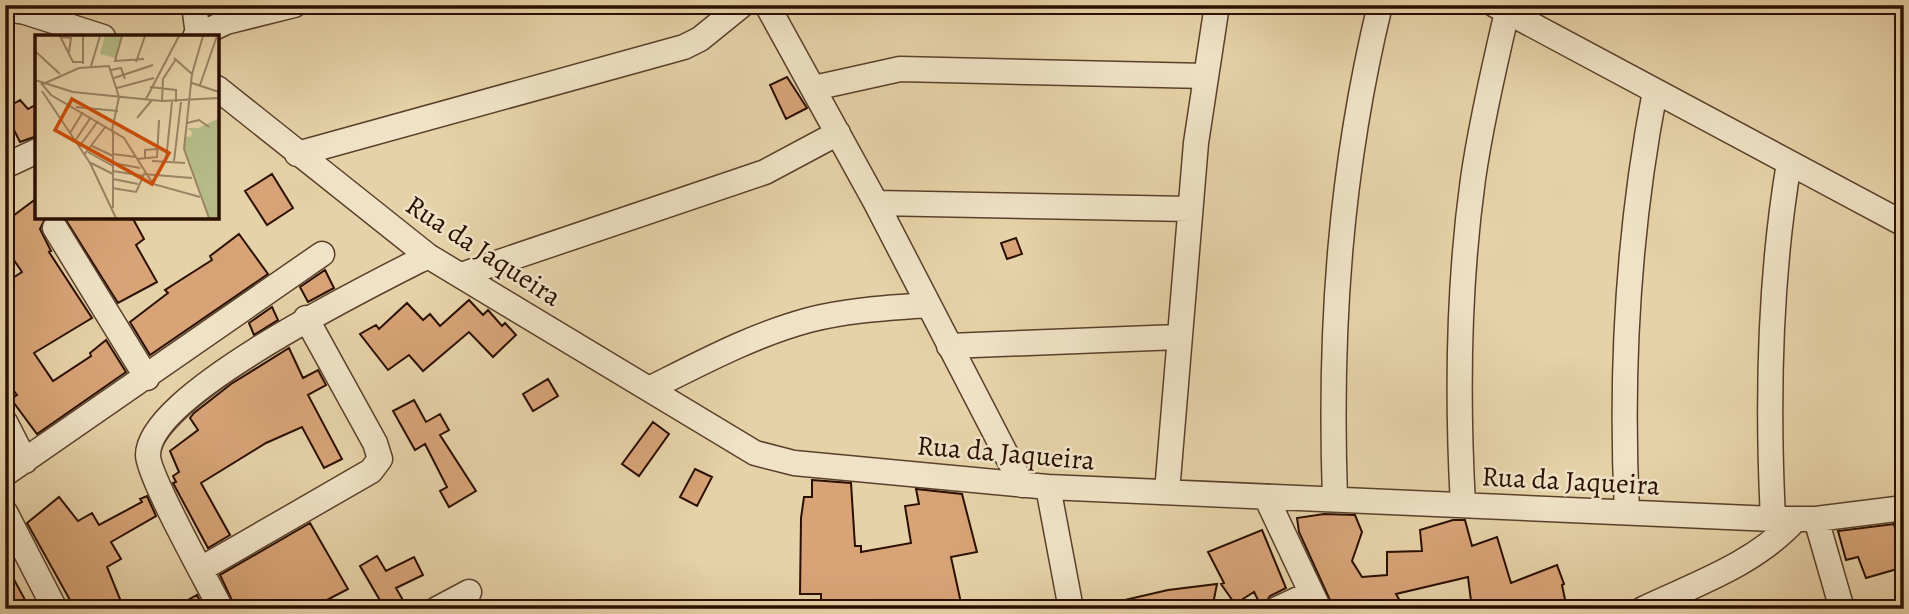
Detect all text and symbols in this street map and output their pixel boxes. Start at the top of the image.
inset map [35,35,219,219]
street label: Rua da Jaqueira [398,186,569,315]
street label: Rua da Jaqueira [915,426,1096,480]
street label: Rua da Jaqueira [1481,457,1661,505]

